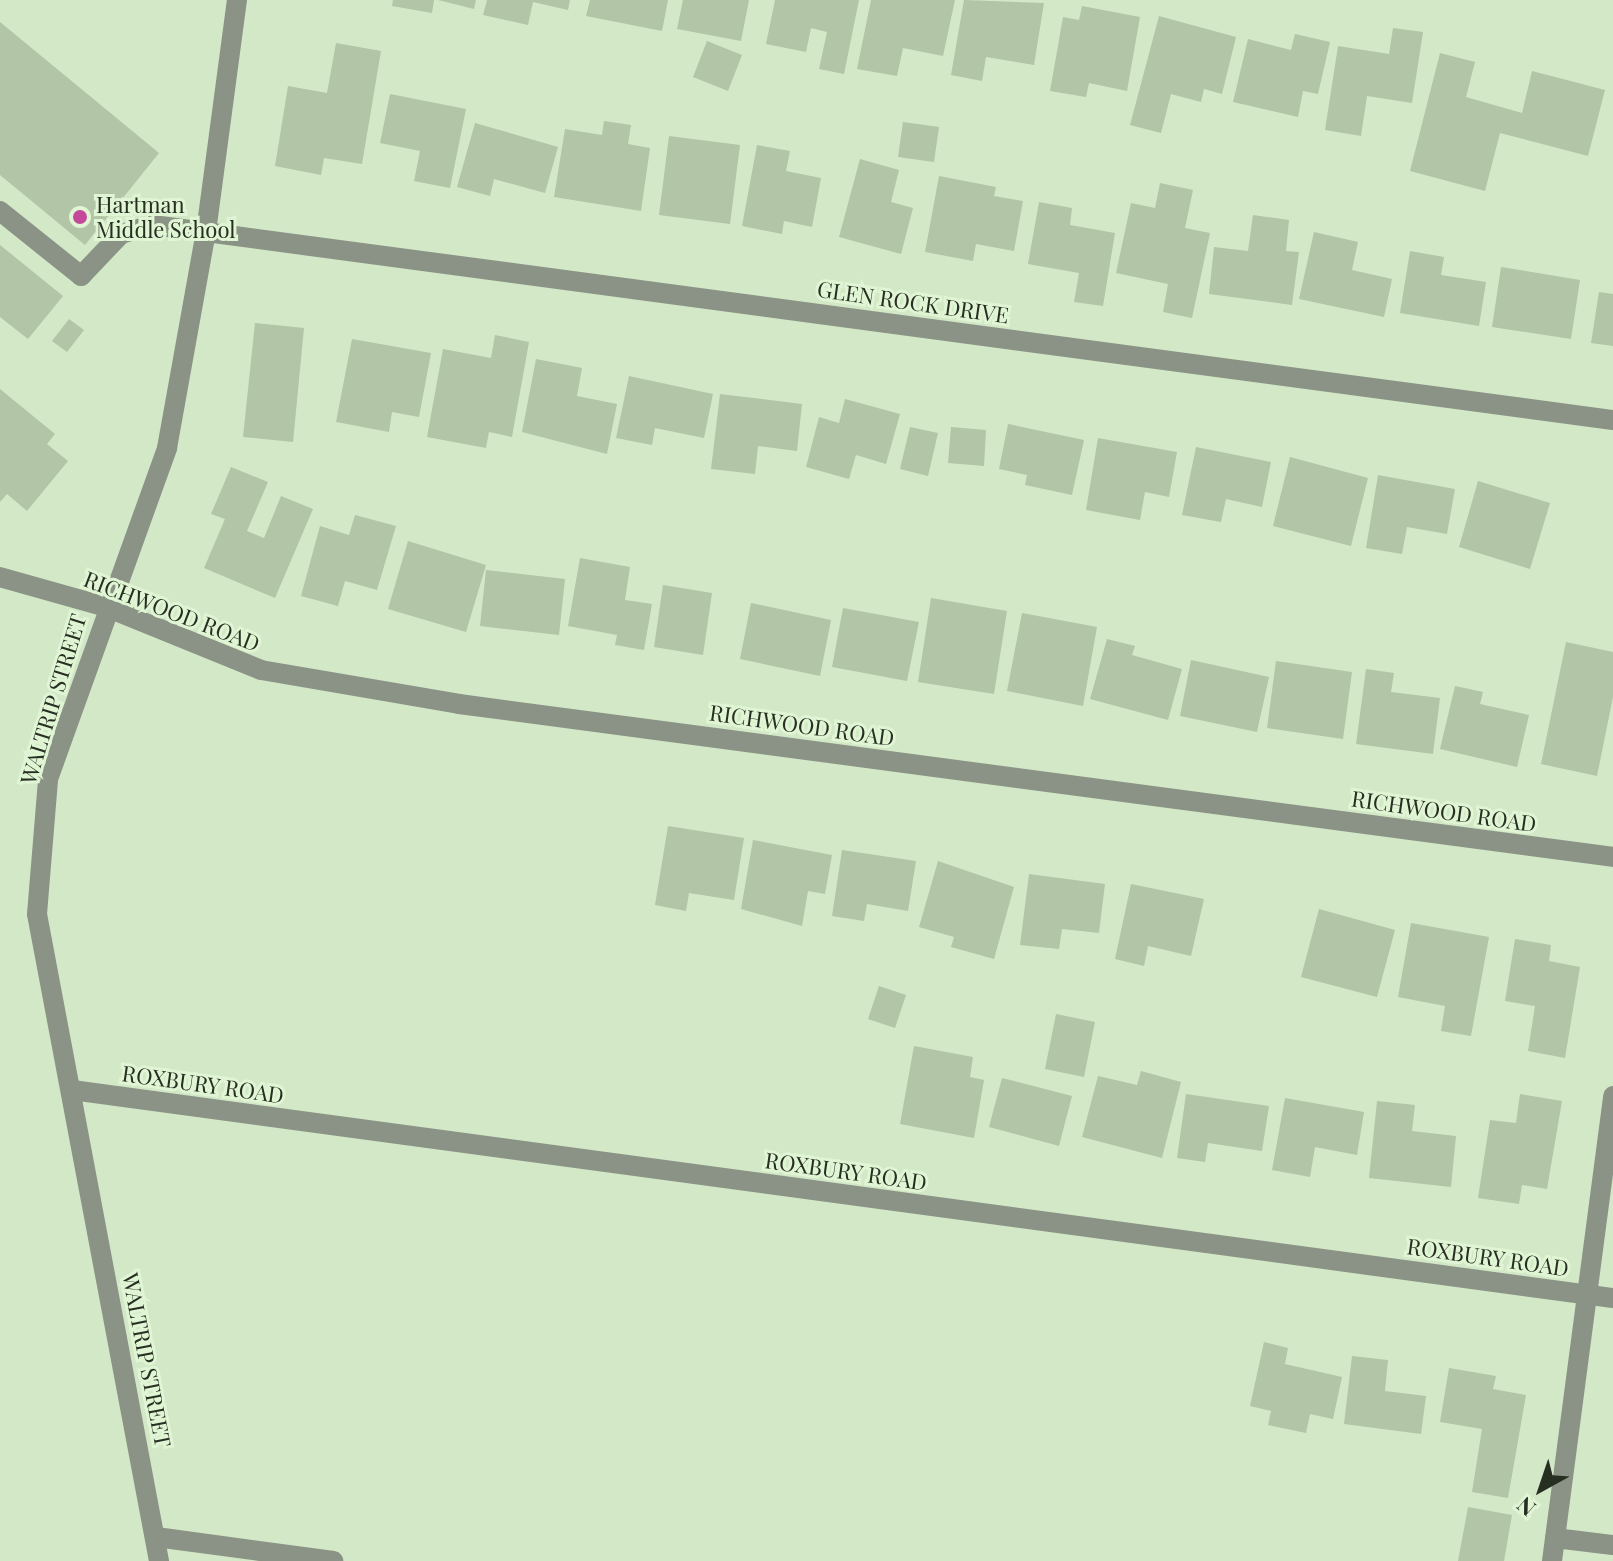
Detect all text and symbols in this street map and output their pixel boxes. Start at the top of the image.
place label: Hartman Middle School [96,191,236,242]
marker: Hartman Middle School [71,208,89,226]
street label: GLEN ROCK DRIVE [816,275,1010,329]
street label: RICHWOOD ROAD [80,565,264,657]
street label: WALTRIP STREET [14,610,92,788]
street label: RICHWOOD ROAD [708,699,896,751]
street label: RICHWOOD ROAD [1350,785,1538,837]
street label: ROXBURY ROAD [120,1060,286,1108]
street label: ROXBURY ROAD [763,1147,929,1195]
street label: ROXBURY ROAD [1405,1233,1571,1281]
street label: WALTRIP STREET [117,1270,177,1450]
north arrow [1501,1449,1581,1529]
text: N [1510,1491,1541,1524]

